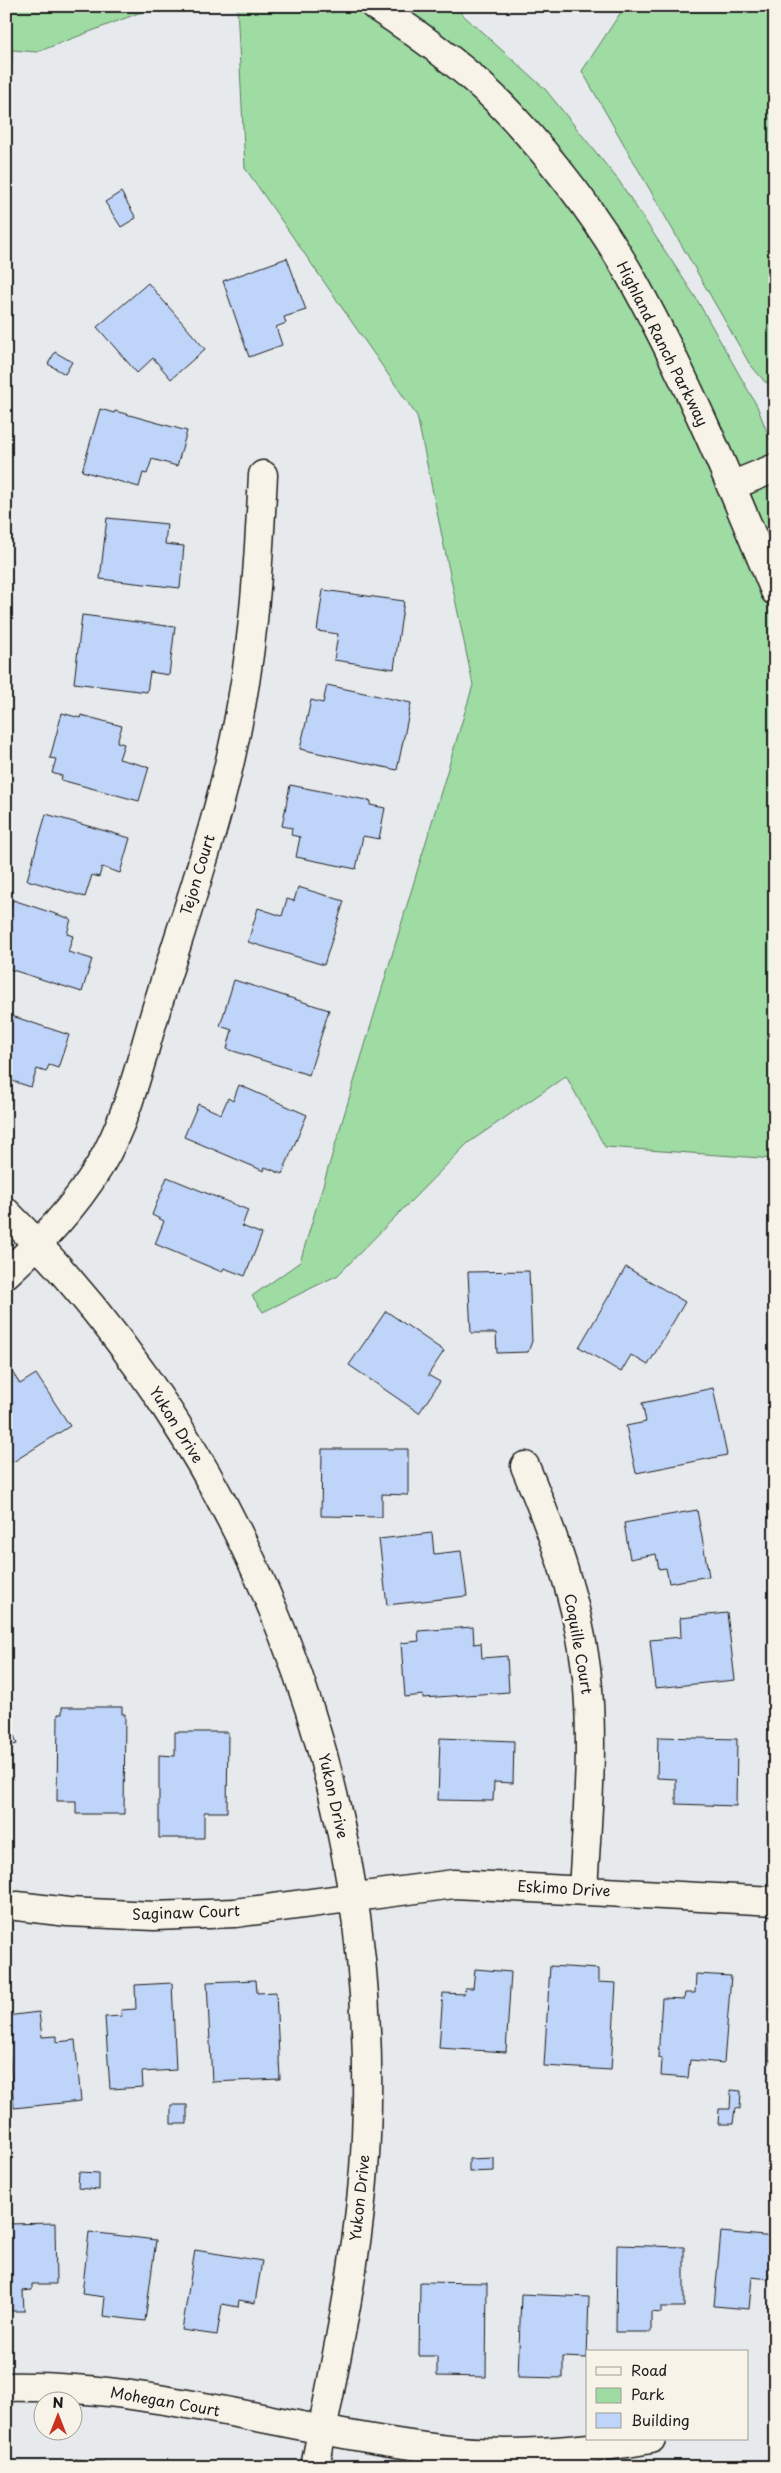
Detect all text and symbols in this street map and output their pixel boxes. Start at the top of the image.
street label: Highland Ranch Parkway [612,257,715,430]
street label: Tejon Court [173,831,220,918]
street label: Yukon Drive [144,1381,210,1467]
street label: Coquille Court [559,1592,600,1696]
street label: Yukon Drive [313,1751,355,1841]
street label: Eskimo Drive [517,1874,611,1901]
street label: Saginaw Court [132,1898,240,1925]
street label: Yukon Drive [343,2153,374,2242]
legend [586,2350,748,2440]
text: Road [631,2358,667,2381]
street label: Mohegan Court [109,2380,222,2421]
text: Park [631,2382,665,2405]
north arrow [32,2390,82,2440]
text: N [52,2392,64,2413]
text: Building [631,2408,690,2431]

